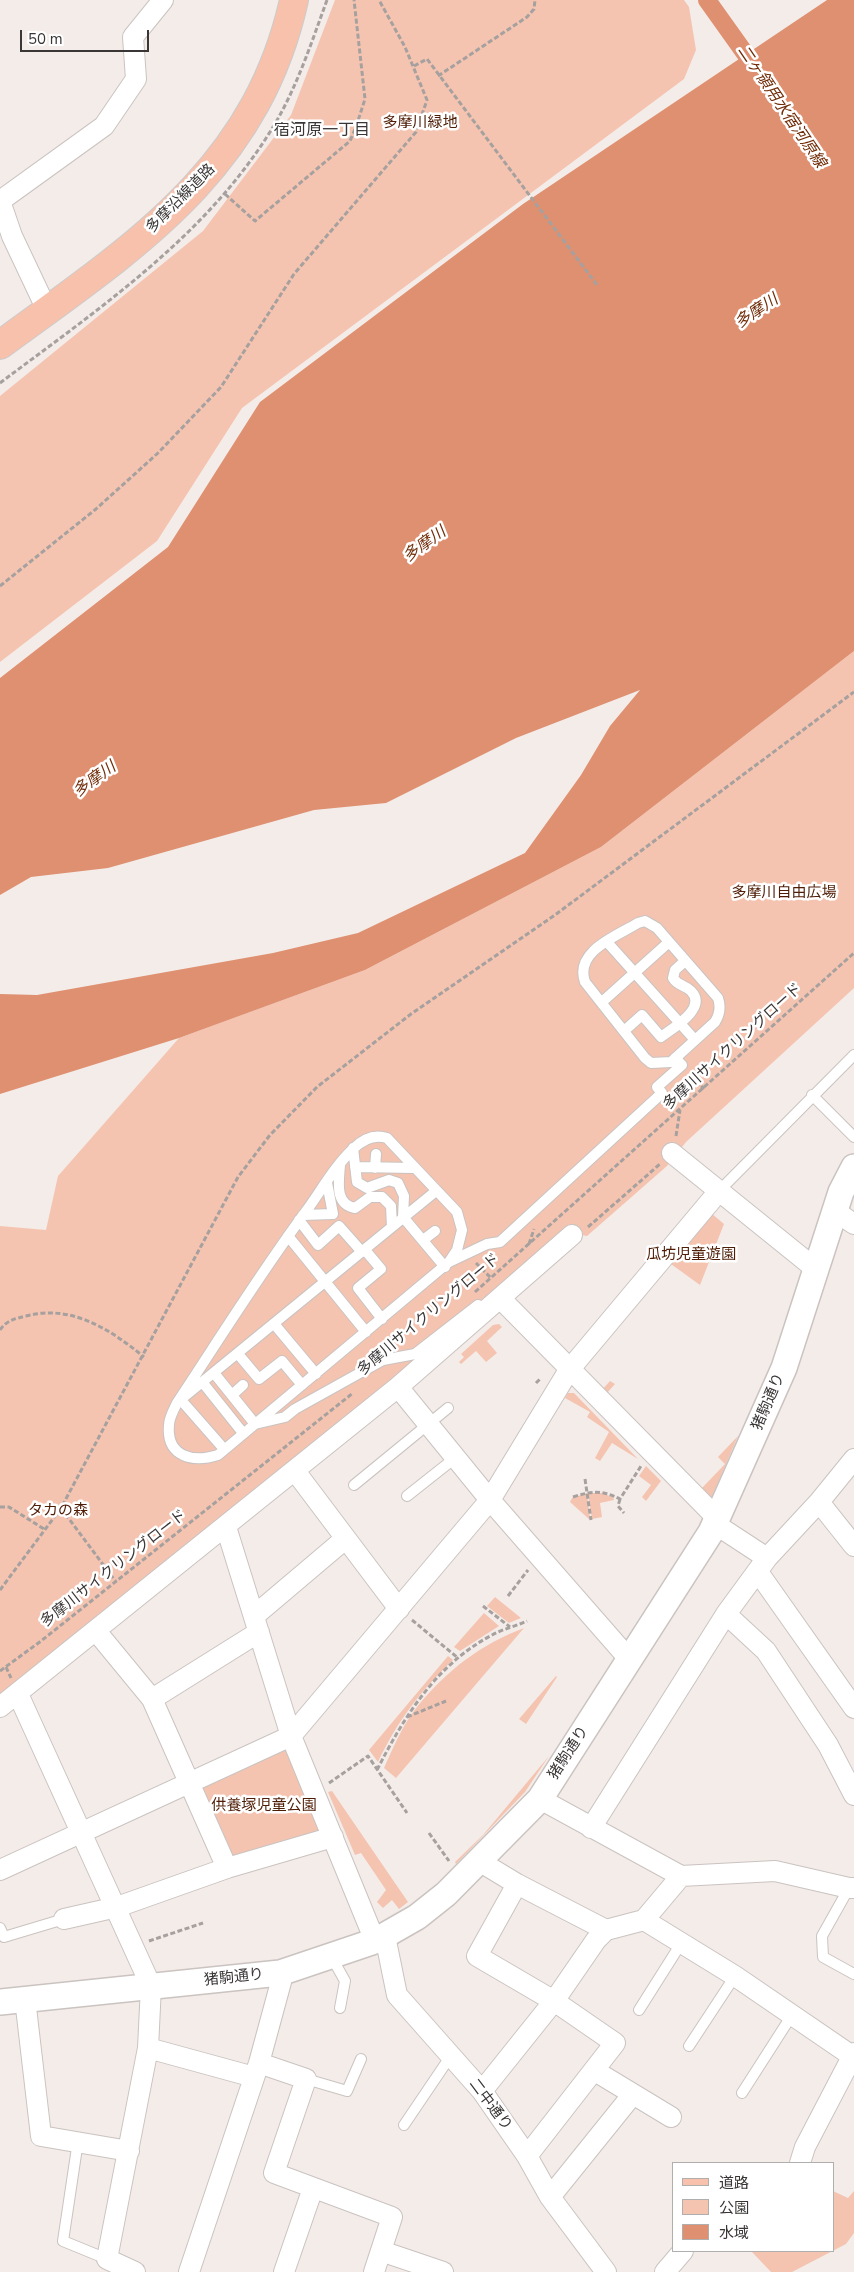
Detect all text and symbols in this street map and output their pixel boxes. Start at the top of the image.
scale bar [22,20,151,52]
text: 50 m [28,29,63,49]
water label: 二ヶ領用水宿河原線 [733,42,829,172]
park label: 多摩川緑地 [383,114,457,132]
district label: 宿河原一丁目 [274,121,370,141]
street label: 多摩沿線道路 [143,161,219,237]
water label: 多摩川 [732,291,782,333]
water label: 多摩川 [400,523,450,567]
water label: 多摩川 [70,758,120,802]
park label: 多摩川自由広場 [732,884,836,902]
street label: 多摩川サイクリングロード [660,980,806,1114]
park label: 瓜坊児童遊園 [646,1246,736,1264]
street label: 多摩川サイクリングロード [354,1250,504,1380]
street label: 猪駒通り [749,1371,789,1433]
park label: タカの森 [28,1502,88,1520]
street label: 多摩川サイクリングロード [38,1506,190,1632]
street label: 猪駒通り [545,1723,593,1783]
park label: 供養塚児童公園 [212,1797,316,1815]
street label: 猪駒通り [203,1966,265,1990]
street label: 二中通り [465,2076,515,2134]
legend [672,2162,834,2252]
text: 道路 [719,2173,749,2193]
text: 公園 [719,2198,749,2218]
text: 水域 [719,2223,749,2243]

